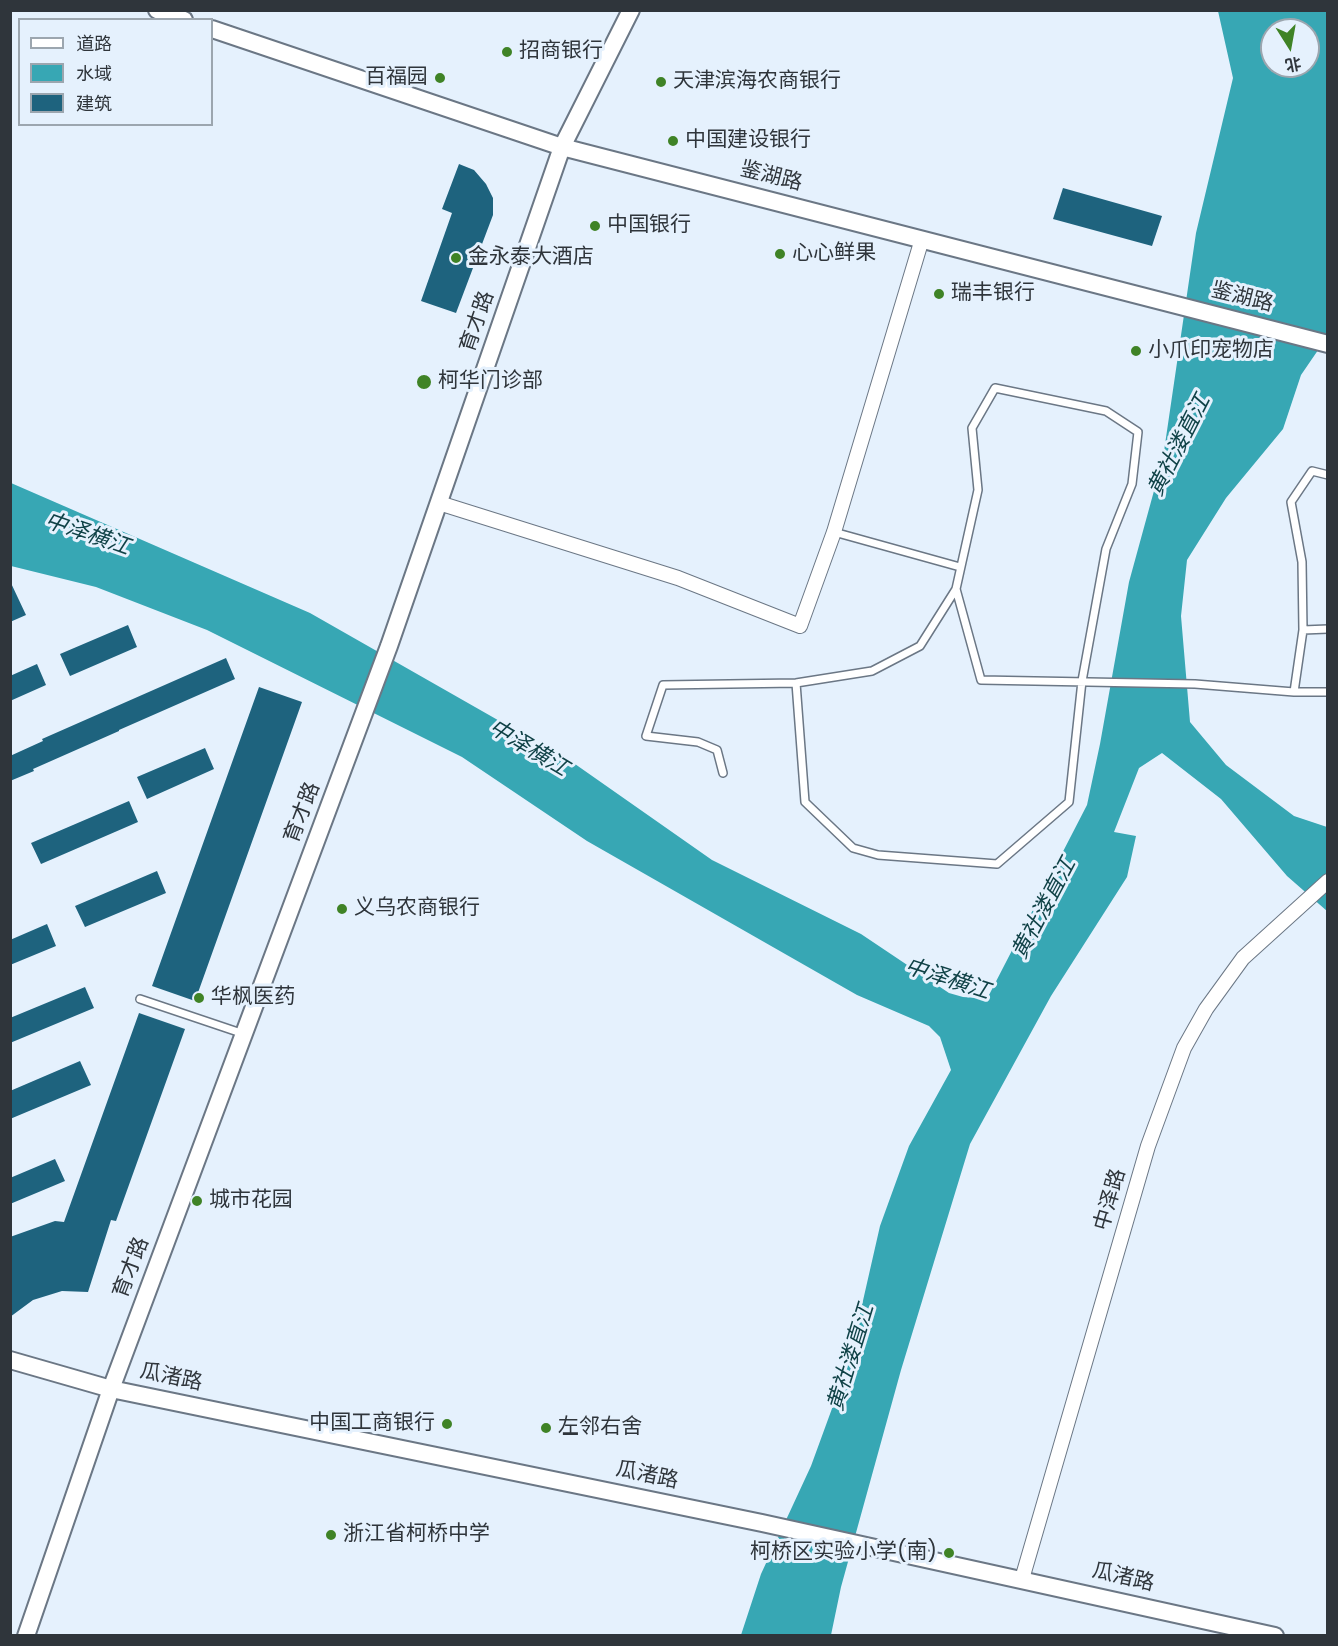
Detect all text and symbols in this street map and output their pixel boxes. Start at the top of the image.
legend [18,18,213,126]
north arrow [1260,18,1320,78]
text: 道路 [76,31,112,56]
place label: 招商银行 [519,39,603,65]
marker: 招商银行 [500,45,514,59]
text: 北 [1283,51,1303,77]
text: 水域 [76,61,112,86]
place label: 百福园 [365,65,428,91]
place label: 天津滨海农商银行 [673,69,841,95]
marker: 百福园 [433,71,447,85]
marker: 天津滨海农商银行 [654,75,668,89]
text: 建筑 [76,91,112,116]
place label: 中国建设银行 [685,128,811,154]
marker: 中国建设银行 [666,134,680,148]
street label: 鉴湖路 [737,157,805,197]
place label: 中国银行 [607,213,691,239]
marker: 中国银行 [588,219,602,233]
place label: 心心鲜果 [792,241,876,267]
place label: 金永泰大酒店 [468,245,594,271]
marker: 心心鲜果 [773,247,787,261]
marker: 金永泰大酒店 [449,251,463,265]
street label: 鉴湖路 [1208,278,1276,318]
place label: 瑞丰银行 [951,281,1035,307]
marker: 瑞丰银行 [932,287,946,301]
street label: 育才路 [456,288,500,356]
place label: 小爪印宠物店 [1148,338,1274,364]
marker: 小爪印宠物店 [1129,344,1143,358]
place label: 柯华门诊部 [438,369,543,395]
marker: 柯华门诊部 [415,373,433,391]
water label: 黄社溇直江 [1143,391,1217,501]
water label: 中泽横江 [41,508,133,562]
water label: 中泽横江 [483,715,573,783]
street label: 育才路 [280,779,326,847]
water label: 黄社溇直江 [1008,854,1082,964]
place label: 义乌农商银行 [354,896,480,922]
marker: 义乌农商银行 [335,902,349,916]
water label: 中泽横江 [901,954,993,1006]
place label: 华枫医药 [211,985,295,1011]
marker: 华枫医药 [192,991,206,1005]
street label: 中泽路 [1090,1166,1132,1234]
place label: 城市花园 [209,1188,293,1214]
marker: 城市花园 [190,1194,204,1208]
street label: 育才路 [109,1234,155,1302]
water label: 黄社溇直江 [823,1302,881,1414]
street label: 瓜渚路 [138,1359,204,1397]
place label: 中国工商银行 [309,1411,435,1437]
place label: 左邻右舍 [558,1415,642,1441]
marker: 中国工商银行 [440,1417,454,1431]
marker: 左邻右舍 [539,1421,553,1435]
street label: 瓜渚路 [614,1457,680,1495]
place label: 浙江省柯桥中学 [343,1522,490,1548]
marker: 浙江省柯桥中学 [324,1528,338,1542]
place label: 柯桥区实验小学(南) [750,1540,937,1566]
marker: 柯桥区实验小学(南) [942,1546,956,1560]
street label: 瓜渚路 [1089,1559,1157,1597]

